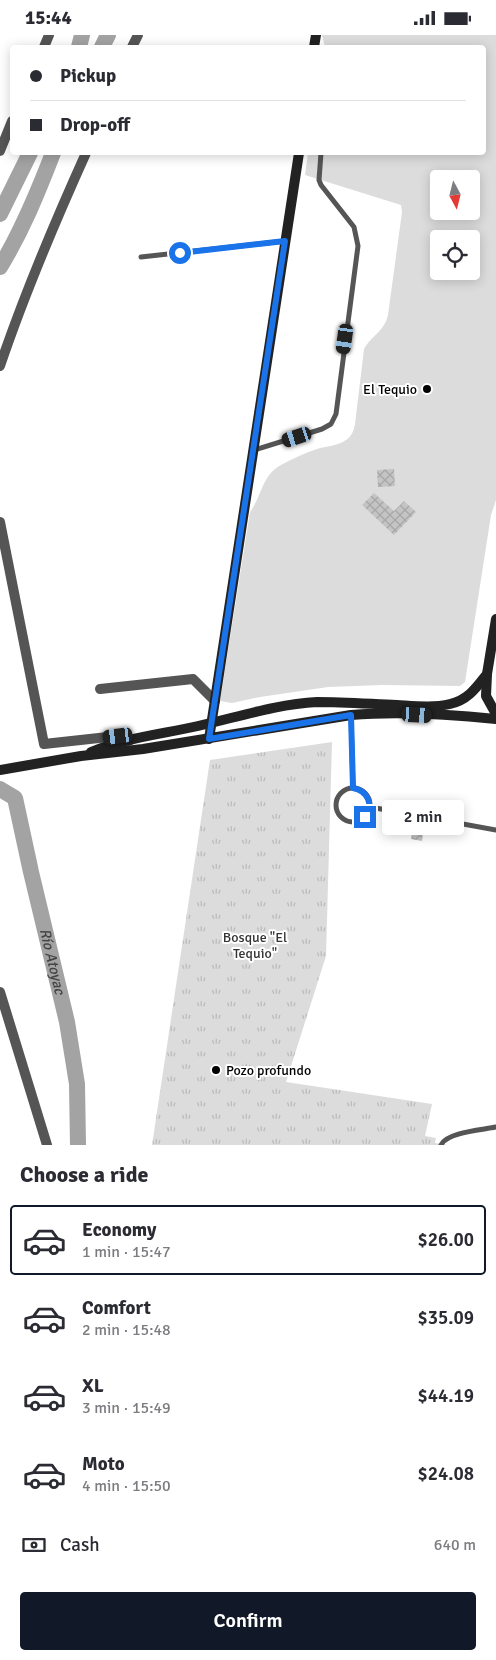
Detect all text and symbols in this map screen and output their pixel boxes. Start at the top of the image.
text: 15:44 [25,6,72,30]
text: Pickup [60,64,116,88]
text: Drop-off [60,113,130,137]
north arrow [430,170,480,220]
map controls [430,170,480,280]
button: locate [430,230,480,280]
route start [169,242,191,264]
car [335,323,354,355]
place label: El Tequio [363,381,417,398]
marker: El Tequio [421,383,433,395]
car [280,425,313,449]
car [401,707,432,723]
car [102,727,133,745]
callout: 2 min [382,799,465,835]
route end [354,806,376,828]
text: 2 min [404,807,442,827]
water label: Río Atoyac [36,926,69,997]
park label: Bosque "El Tequio" [223,929,287,962]
place label: Pozo profundo [226,1062,311,1079]
marker: Pozo profundo [210,1064,222,1076]
text: Choose a ride [20,1161,148,1188]
icon: car [22,1218,67,1263]
text: Economy [82,1218,156,1242]
text: $26.00 [417,1228,474,1252]
text: 1 min · 15:47 [82,1242,171,1262]
icon: car [22,1296,67,1341]
text: Comfort [82,1296,151,1320]
text: $35.09 [417,1306,474,1330]
text: 2 min · 15:48 [82,1320,171,1340]
icon: car [22,1374,67,1419]
text: XL [82,1374,104,1398]
text: $44.19 [417,1384,474,1408]
text: 3 min · 15:49 [82,1398,171,1418]
icon: car [22,1452,67,1497]
text: Moto [82,1452,125,1476]
text: $24.08 [417,1462,474,1486]
text: 4 min · 15:50 [82,1476,171,1496]
icon: cash [20,1531,48,1559]
text: Cash [60,1533,100,1557]
text: 640 m [434,1535,476,1555]
button: Confirm [20,1592,476,1650]

